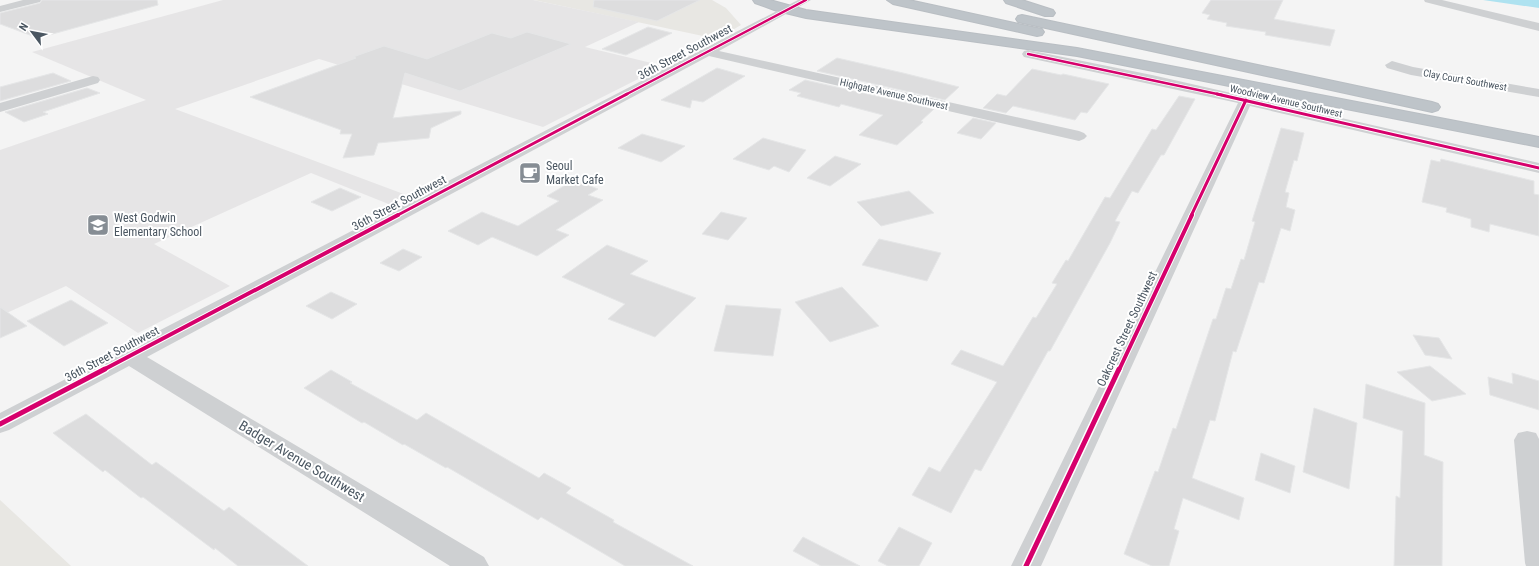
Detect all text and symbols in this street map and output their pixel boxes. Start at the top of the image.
north arrow [12,12,52,52]
text: N [17,20,31,33]
street label: 36th Street Southwest [636,21,735,83]
street label: Clay Court Southwest [1422,67,1508,93]
street label: Highgate Avenue Southwest [839,76,949,112]
street label: Woodview Avenue Southwest [1229,83,1343,119]
place label: Seoul Market Cafe [546,159,604,187]
cafe icon: Seoul Market Cafe [517,160,543,186]
street label: 36th Street Southwest [350,172,449,234]
place label: West Godwin Elementary School [114,211,202,239]
school or university icon: West Godwin Elementary School [85,212,111,238]
street label: Oakcrest Street Southwest [1094,269,1160,389]
street label: 36th Street Southwest [63,323,162,385]
street label: Badger Avenue Southwest [236,417,368,505]

